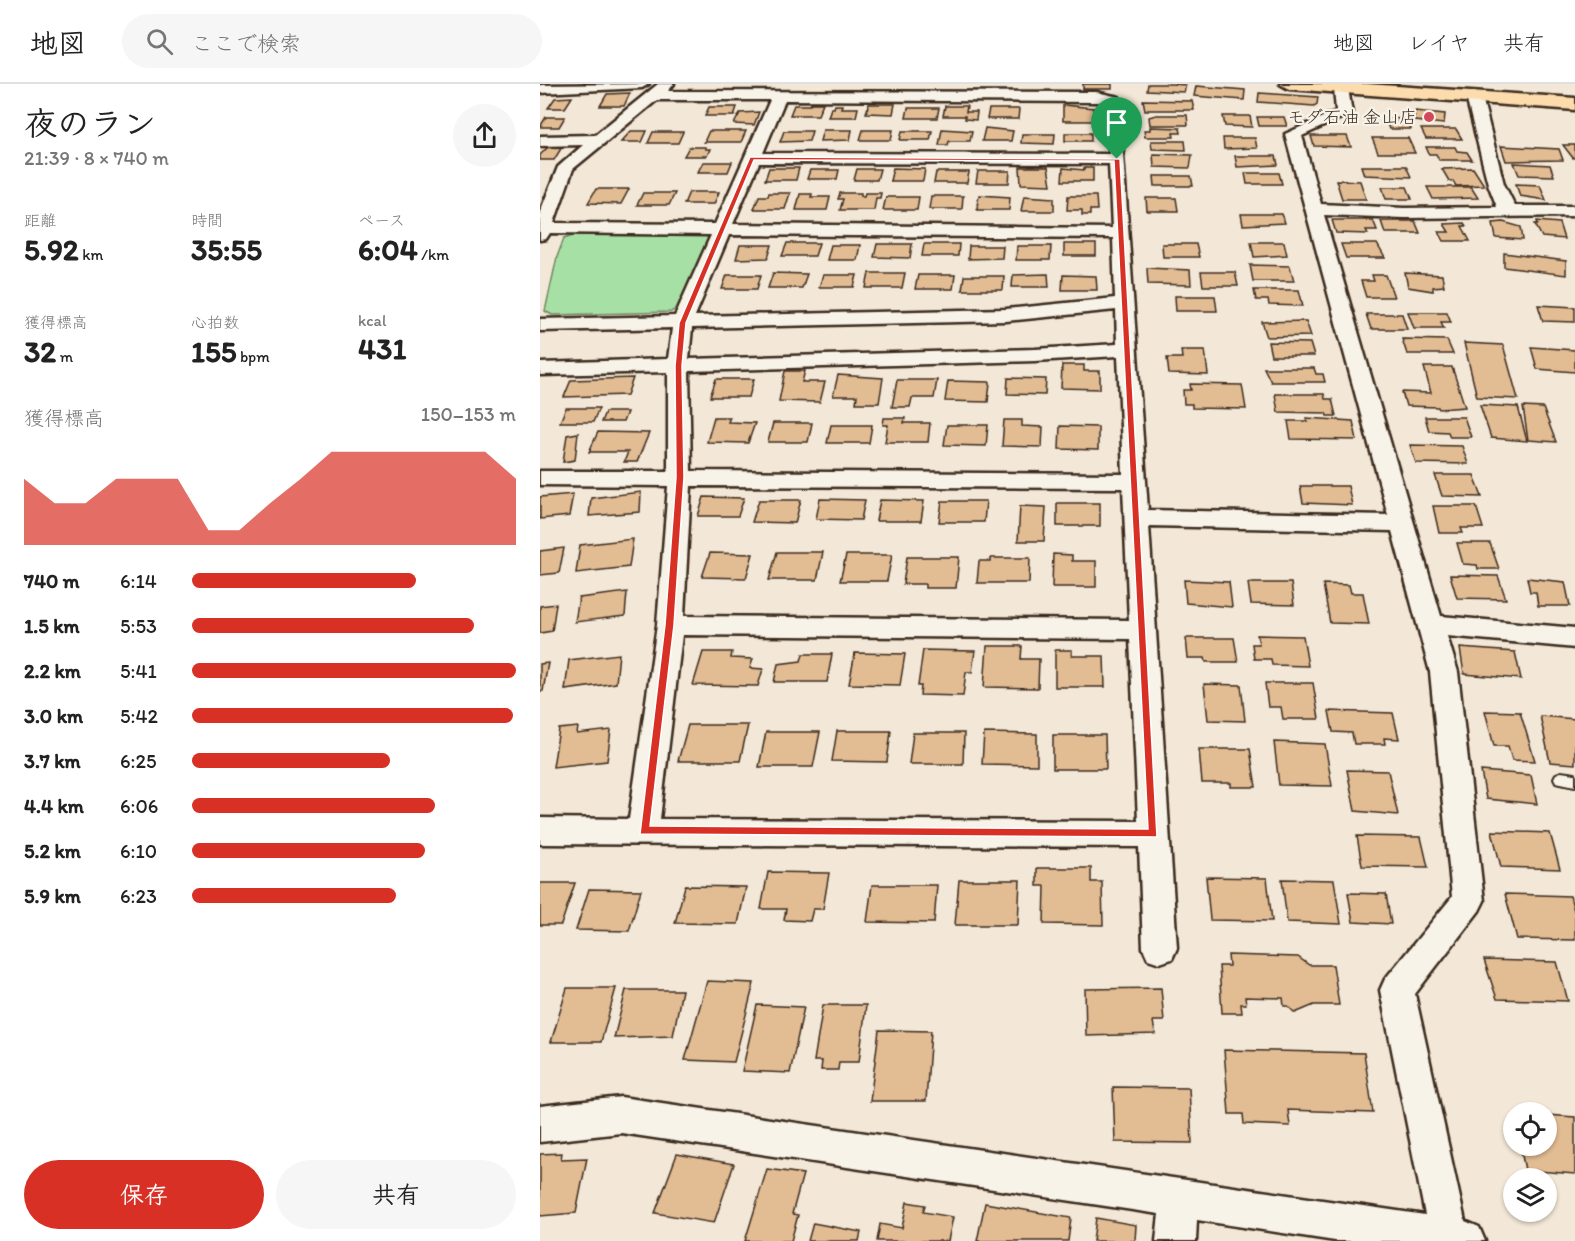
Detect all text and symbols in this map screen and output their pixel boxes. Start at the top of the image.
search box [122,14,542,68]
icon: search [143,25,176,58]
text: 地図 [30,26,86,60]
text: ここで検索 [191,30,301,57]
text: 地図 [1333,30,1375,55]
text: レイヤ [1408,30,1470,55]
text: 共有 [1503,30,1545,55]
pin [1091,97,1142,159]
text: 夜のラン [24,104,156,143]
button: share [453,104,516,167]
icon: arrive [1100,106,1133,139]
place label: モダ石油 金山店 [1287,106,1417,128]
marker: モダ石油 金山店 [1422,110,1436,124]
text: 21:39 · 8 × 740 m [24,146,169,170]
text: 距離 [24,211,56,230]
text: 時間 [191,211,223,230]
text: ペース [358,211,405,230]
text: 5.92 [24,231,79,268]
text: 35:55 [191,231,262,268]
text: 6:04 [358,231,418,268]
text: km [79,245,103,264]
text: /km [418,245,449,264]
text: kcal [358,311,386,330]
text: 獲得標高 [24,313,88,332]
text: 心拍数 [191,313,239,332]
text: 431 [358,330,406,367]
text: 32 [24,333,56,370]
text: 155 [191,333,236,370]
text: m [56,347,73,366]
text: bpm [236,347,270,366]
text: 150–153 m [421,402,516,426]
text: 獲得標高 [24,406,104,430]
text: 740 m [24,569,80,593]
text: 6:14 [120,569,157,593]
text: 1.5 km [24,614,80,638]
text: 5:53 [120,614,157,638]
text: 2.2 km [24,659,81,683]
text: 5:41 [120,659,157,683]
text: 3.0 km [24,704,83,728]
text: 5:42 [120,704,158,728]
text: 3.7 km [24,749,81,773]
text: 6:25 [120,749,157,773]
text: 4.4 km [24,794,84,818]
text: 6:06 [120,794,158,818]
text: 5.2 km [24,839,81,863]
text: 6:10 [120,839,157,863]
text: 5.9 km [24,884,81,908]
text: 6:23 [120,884,157,908]
map controls [1503,1102,1557,1222]
button: locate [1503,1102,1557,1156]
button: 保存 [24,1160,264,1229]
button: 共有 [276,1160,516,1229]
button: layers [1503,1168,1557,1222]

